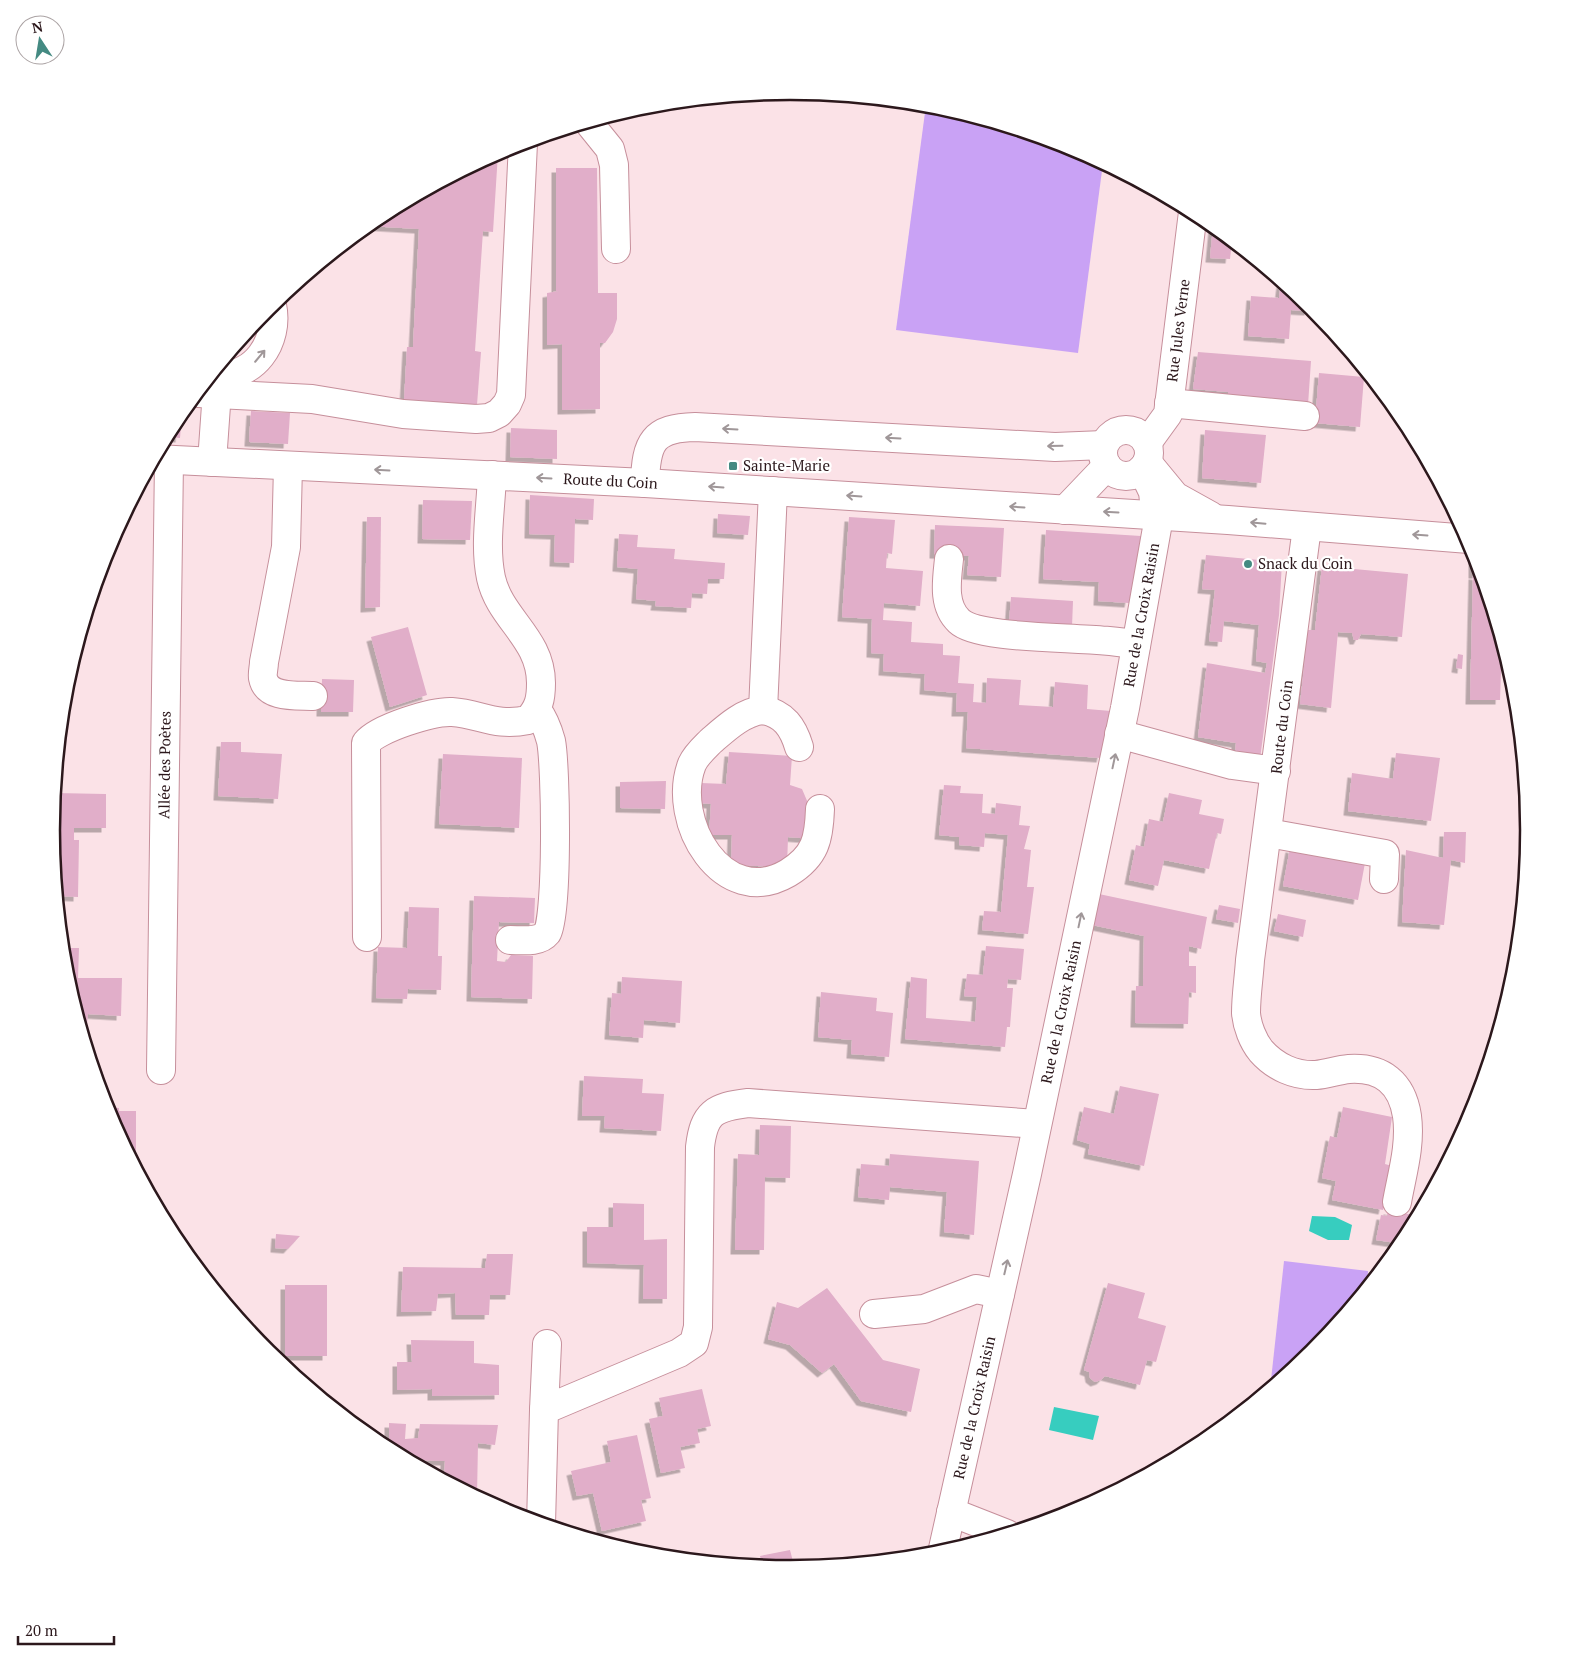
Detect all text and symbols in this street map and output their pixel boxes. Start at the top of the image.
north arrow [15,15,65,65]
text: N [30,16,45,37]
street label: Rue Jules Verne [1161,278,1194,383]
one-way arrow [255,350,266,363]
one-way arrow [723,424,739,433]
one-way arrow [885,433,901,442]
one-way arrow [1047,441,1064,451]
place label: Sainte-Marie [743,455,830,475]
marker: Sainte-Marie [727,460,739,472]
one-way arrow [374,466,390,475]
street label: Route du Coin [563,468,658,493]
one-way arrow [537,473,553,482]
one-way arrow [709,483,725,492]
one-way arrow [847,491,863,501]
one-way arrow [1009,502,1025,511]
one-way arrow [1103,508,1119,517]
one-way arrow [1251,518,1267,527]
one-way arrow [1413,531,1429,540]
street label: Rue de la Croix Raisin [1118,541,1163,688]
place label: Snack du Coin [1258,553,1353,573]
marker: Snack du Coin [1242,558,1254,570]
street label: Route du Coin [1265,679,1297,775]
street label: Allée des Poètes [153,711,175,819]
one-way arrow [1109,753,1119,769]
one-way arrow [1076,912,1085,928]
street label: Rue de la Croix Raisin [1035,938,1085,1085]
one-way arrow [1002,1259,1011,1275]
street label: Rue de la Croix Raisin [948,1334,999,1481]
scale bar [18,1614,114,1646]
text: 20 m [25,1620,58,1640]

